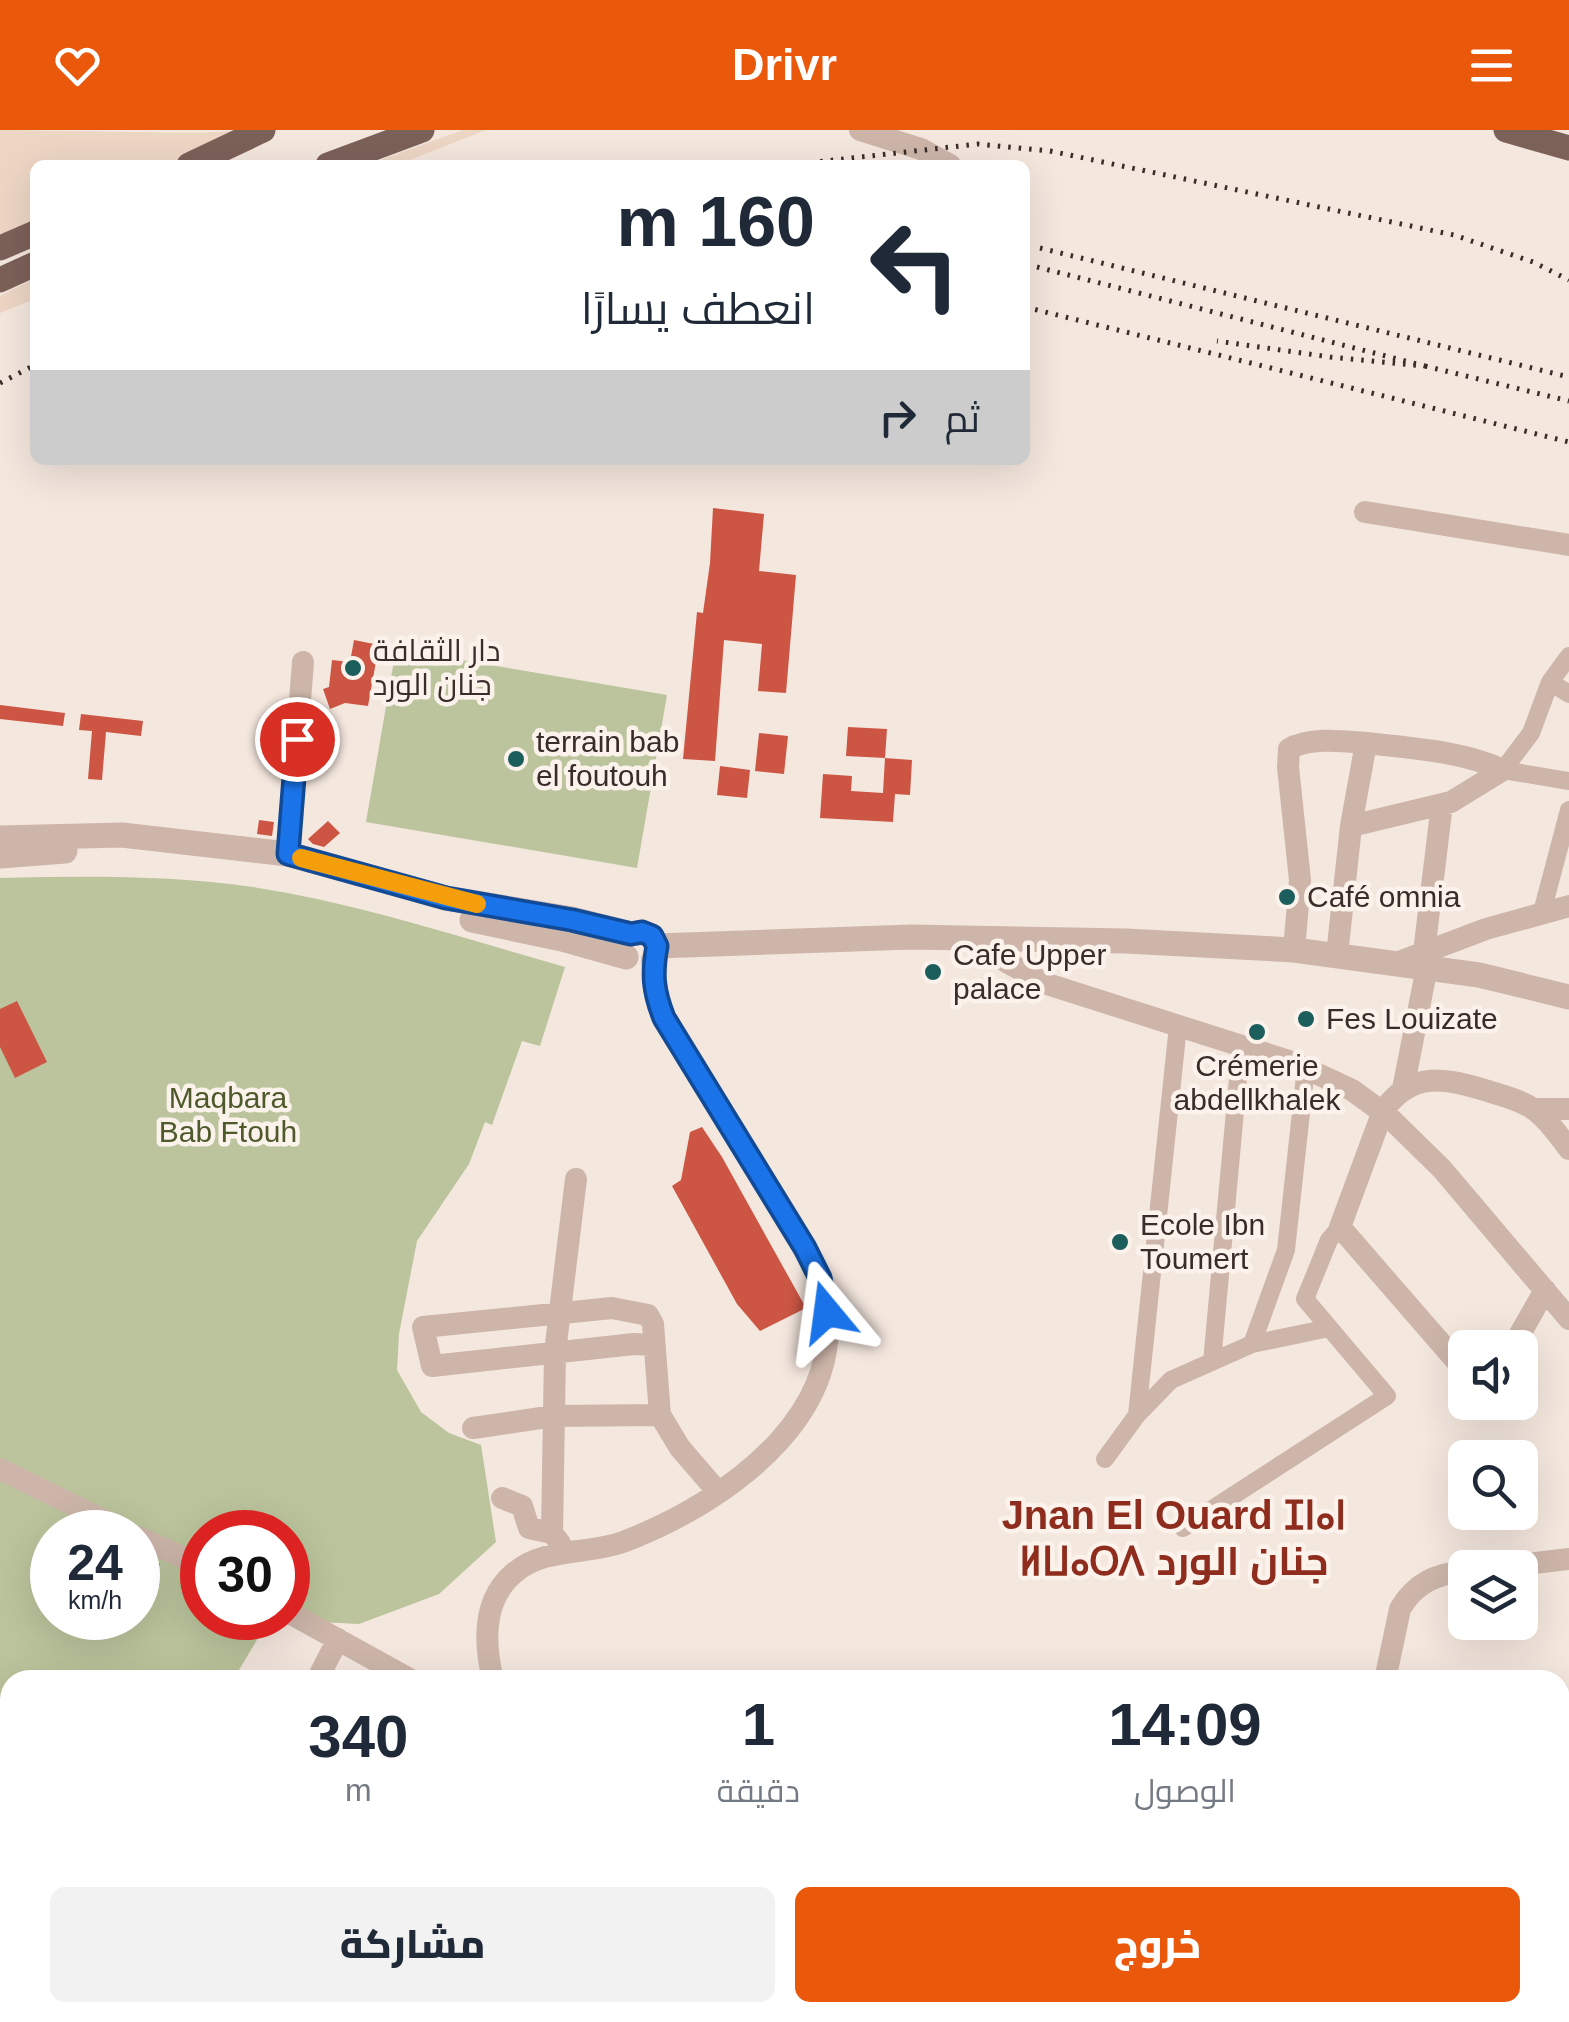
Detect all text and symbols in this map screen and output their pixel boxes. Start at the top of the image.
icon: heart [50,38,105,93]
icon: menu [1464,38,1519,93]
text: Drivr [732,39,837,90]
text: 160 m [617,183,815,261]
icon: left [850,200,980,330]
text: انعطف يسارًا [581,283,815,334]
icon: right [870,390,925,445]
text: ثم [945,398,980,440]
place label: دار الثقافة جنان الورد [373,634,501,702]
marker: دار الثقافة جنان الورد [342,657,364,679]
pin [255,697,340,782]
icon: arrive [270,712,325,767]
place label: terrain bab el foutouh [536,725,679,792]
marker: terrain bab el foutouh [505,748,527,770]
place label: Café omnia [1307,880,1461,913]
marker: Café omnia [1276,886,1298,908]
place label: Cafe Upper palace [953,938,1106,1005]
marker: Cafe Upper palace [922,961,944,983]
place label: Fes Louizate [1326,1002,1498,1035]
marker: Fes Louizate [1295,1008,1317,1030]
marker: Crémerie abdellkhalek [1246,1021,1268,1043]
place label: Crémerie abdellkhalek [1174,1049,1341,1116]
park label: Maqbara Bab Ftouh [159,1081,297,1148]
place label: Ecole Ibn Toumert [1140,1208,1265,1275]
marker: Ecole Ibn Toumert [1109,1231,1131,1253]
position arrow [775,1260,879,1364]
map controls [1448,1330,1538,1640]
button: sound [1448,1330,1538,1420]
button: search [1448,1440,1538,1530]
district label: Jnan El Ouard ⵊⵏⴰⵏ ⵍⵡⴰⵔⴷ جنان الورد [1002,1493,1346,1585]
speed limit sign: 30 [180,1510,310,1640]
text: 24 [67,1535,123,1591]
button: layers [1448,1550,1538,1640]
text: km/h [68,1586,122,1614]
text: 1 [742,1691,775,1758]
text: 14:09 [1108,1691,1262,1758]
text: 340 [308,1703,408,1770]
text: m [345,1772,372,1808]
text: دقيقة [717,1773,800,1809]
text: الوصول [1134,1773,1236,1809]
button: مشاركة [50,1887,775,2002]
button: خروج [795,1887,1520,2002]

